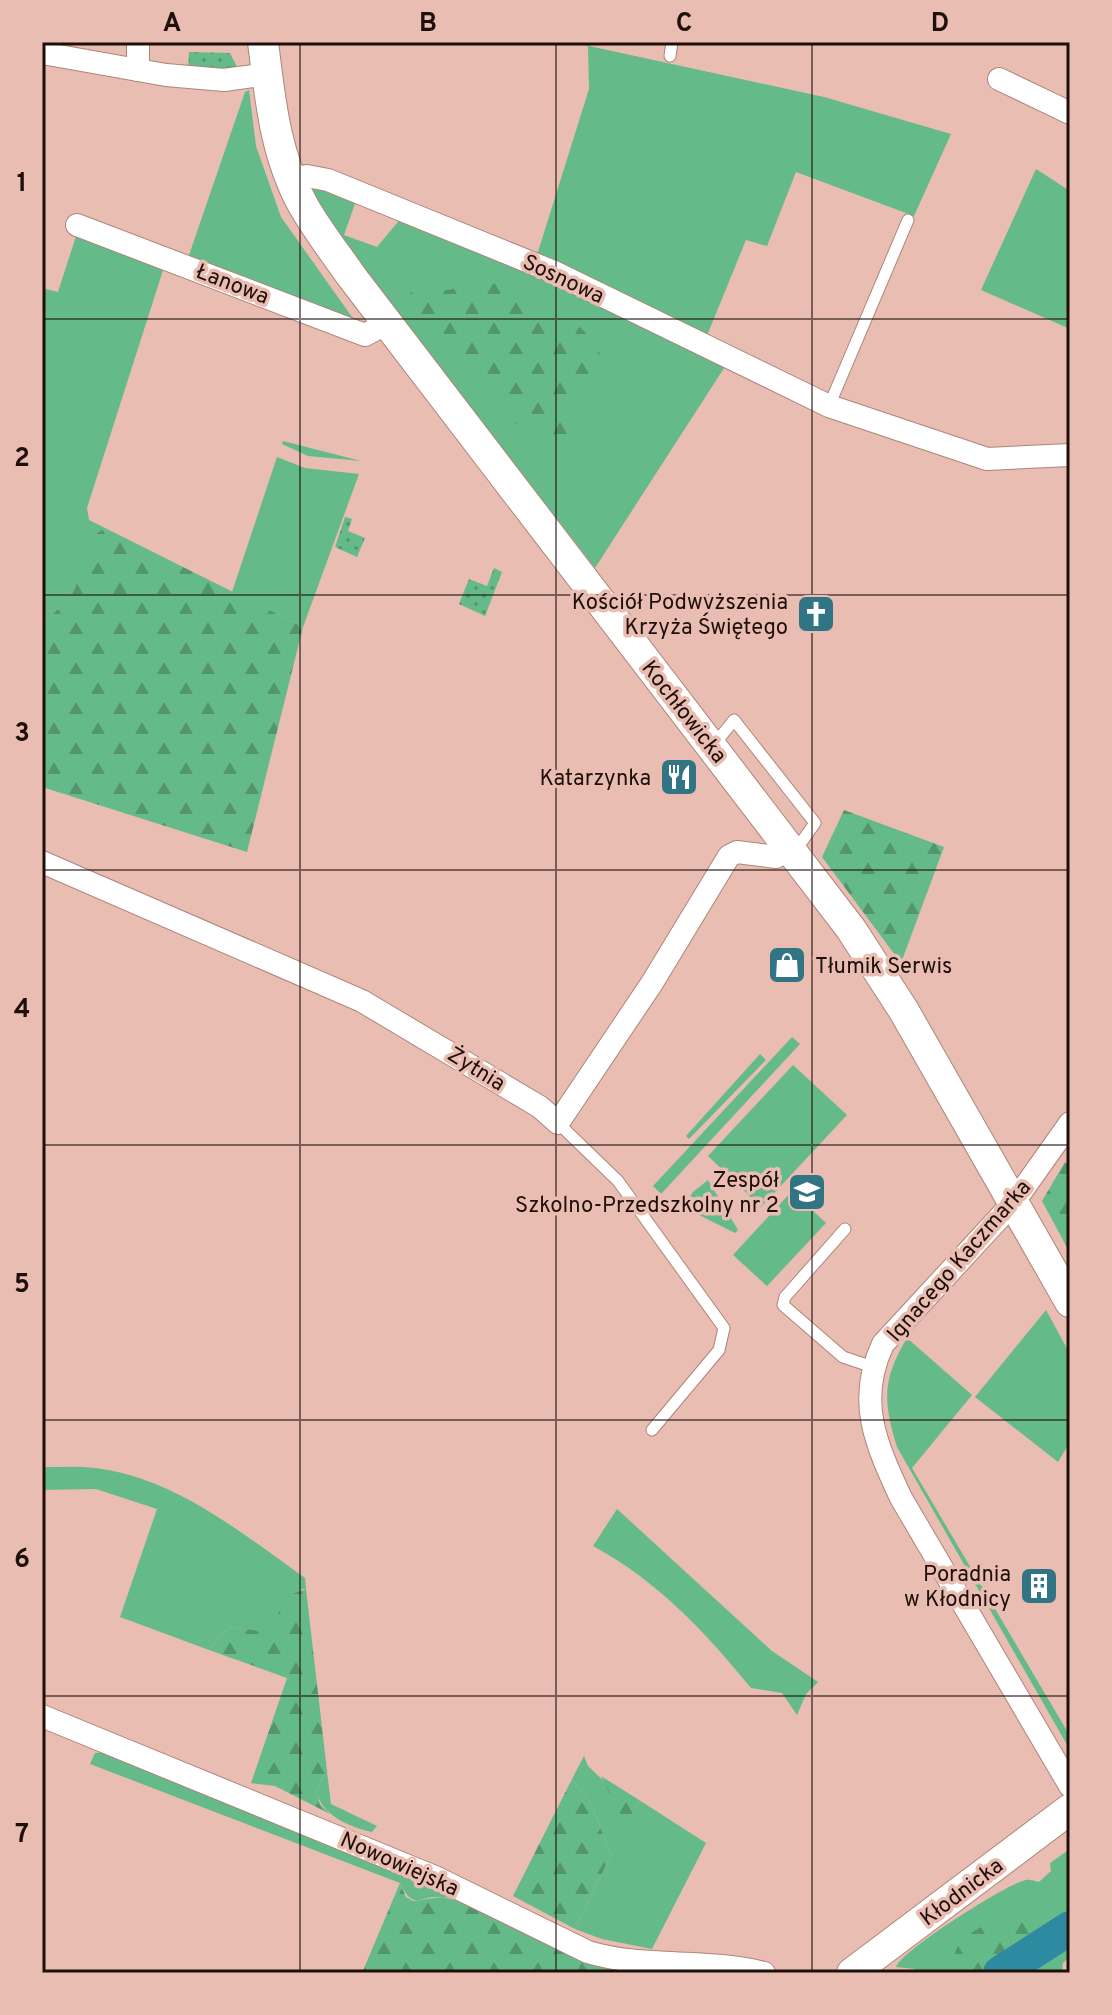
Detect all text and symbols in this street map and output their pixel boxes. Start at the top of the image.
text: A [163,8,181,41]
text: B [419,8,437,41]
text: C [676,8,692,41]
text: D [931,8,949,41]
text: 1 [17,168,27,201]
street label: Sosnowa [518,250,608,311]
street label: Łanowa [192,259,272,312]
text: 2 [14,443,30,476]
place label: Kościół Podwyższenia Krzyża Świętego [572,590,788,642]
church icon: Kościół Podwyższenia Krzyża Świętego [795,593,837,635]
street label: Kochłowicka [635,656,731,769]
text: 3 [14,718,30,751]
restaurant icon: Katarzynka [658,756,700,798]
place label: Katarzynka [539,766,651,793]
shop icon: Tłumik Serwis [766,944,808,986]
place label: Tłumik Serwis [815,954,952,981]
text: 4 [14,994,30,1027]
street label: Żytnia [442,1040,511,1098]
place label: Zespół Szkolno-Przedszkolny nr 2 [515,1168,779,1220]
school or university icon: Zespół Szkolno-Przedszkolny nr 2 [786,1171,828,1213]
street label: Ignacego Kaczmarka [882,1175,1038,1348]
text: 5 [14,1269,30,1302]
text: 6 [14,1544,30,1577]
place label: Poradnia w Kłodnicy [904,1562,1011,1614]
building icon: Poradnia w Kłodnicy [1018,1565,1060,1607]
text: 7 [15,1819,29,1852]
street label: Nowowiejska [335,1827,462,1903]
street label: Kłodnicka [916,1853,1009,1933]

